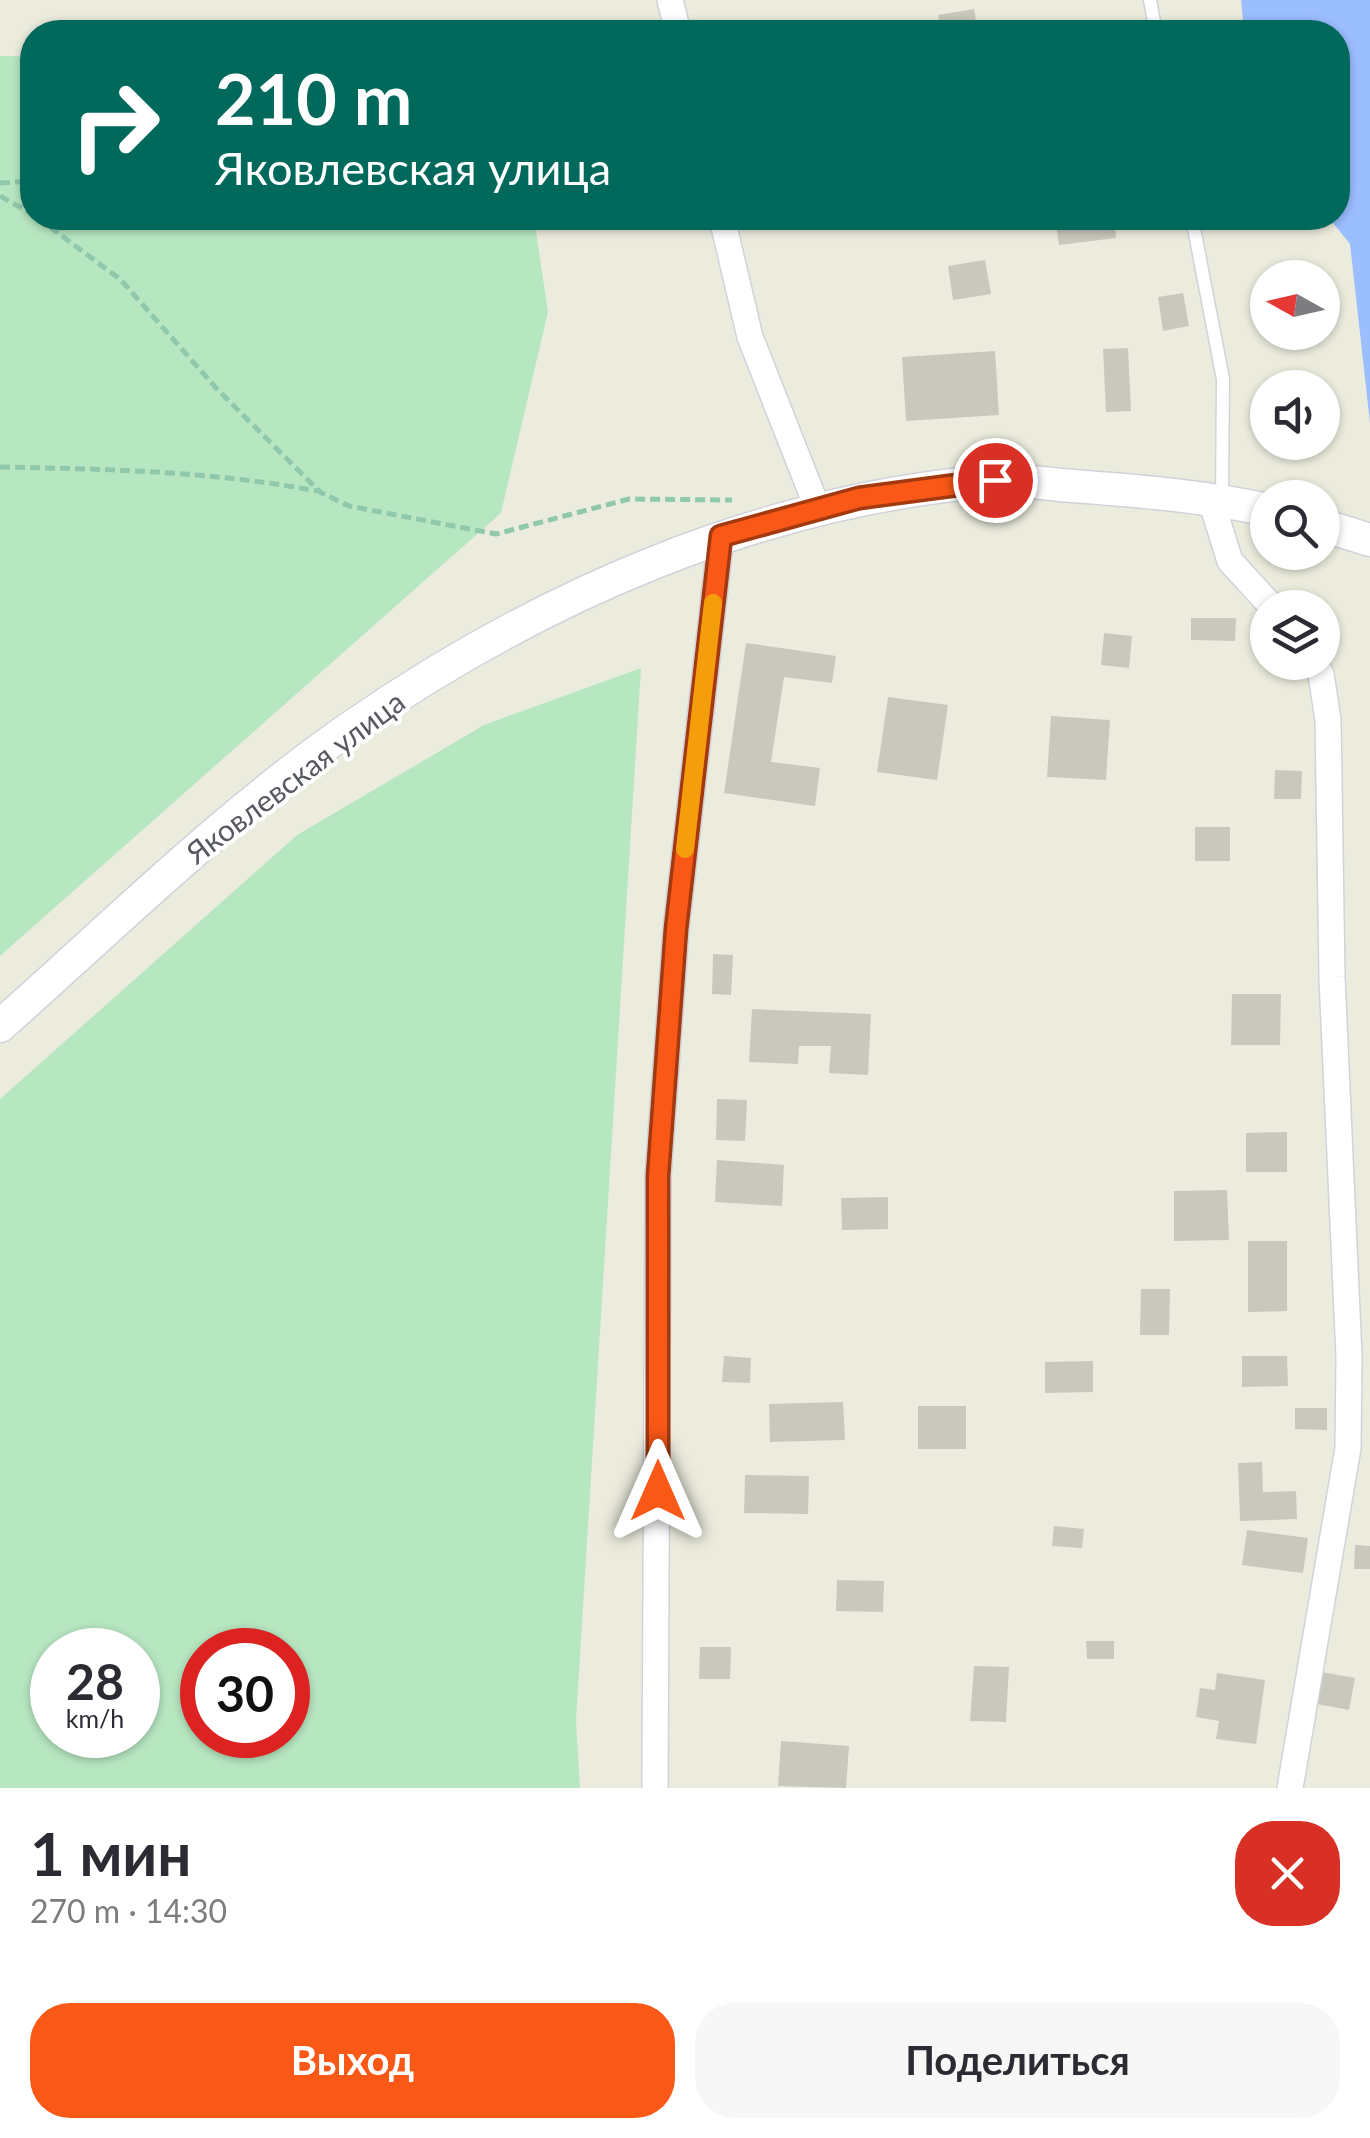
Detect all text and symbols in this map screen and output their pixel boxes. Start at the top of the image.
text: 210 m [215,56,412,140]
icon: right [50,60,180,190]
text: Яковлевская улица [215,141,611,195]
north arrow [1250,260,1340,350]
map controls [1250,260,1340,680]
button: sound [1250,370,1340,460]
pin [953,438,1038,523]
icon: arrive [968,453,1023,508]
button: search [1250,480,1340,570]
button: layers [1250,590,1340,680]
street label: Яковлевская улица [178,683,411,871]
position arrow [606,1439,710,1543]
speed limit sign: 30 [180,1628,310,1758]
text: 28 [66,1651,124,1711]
text: km/h [66,1703,124,1733]
text: 1 мин [30,1817,192,1889]
button: close [1235,1821,1340,1926]
text: 270 m · 14:30 [30,1891,227,1930]
button: Выход [30,2003,675,2118]
button: Поделиться [695,2003,1340,2118]

